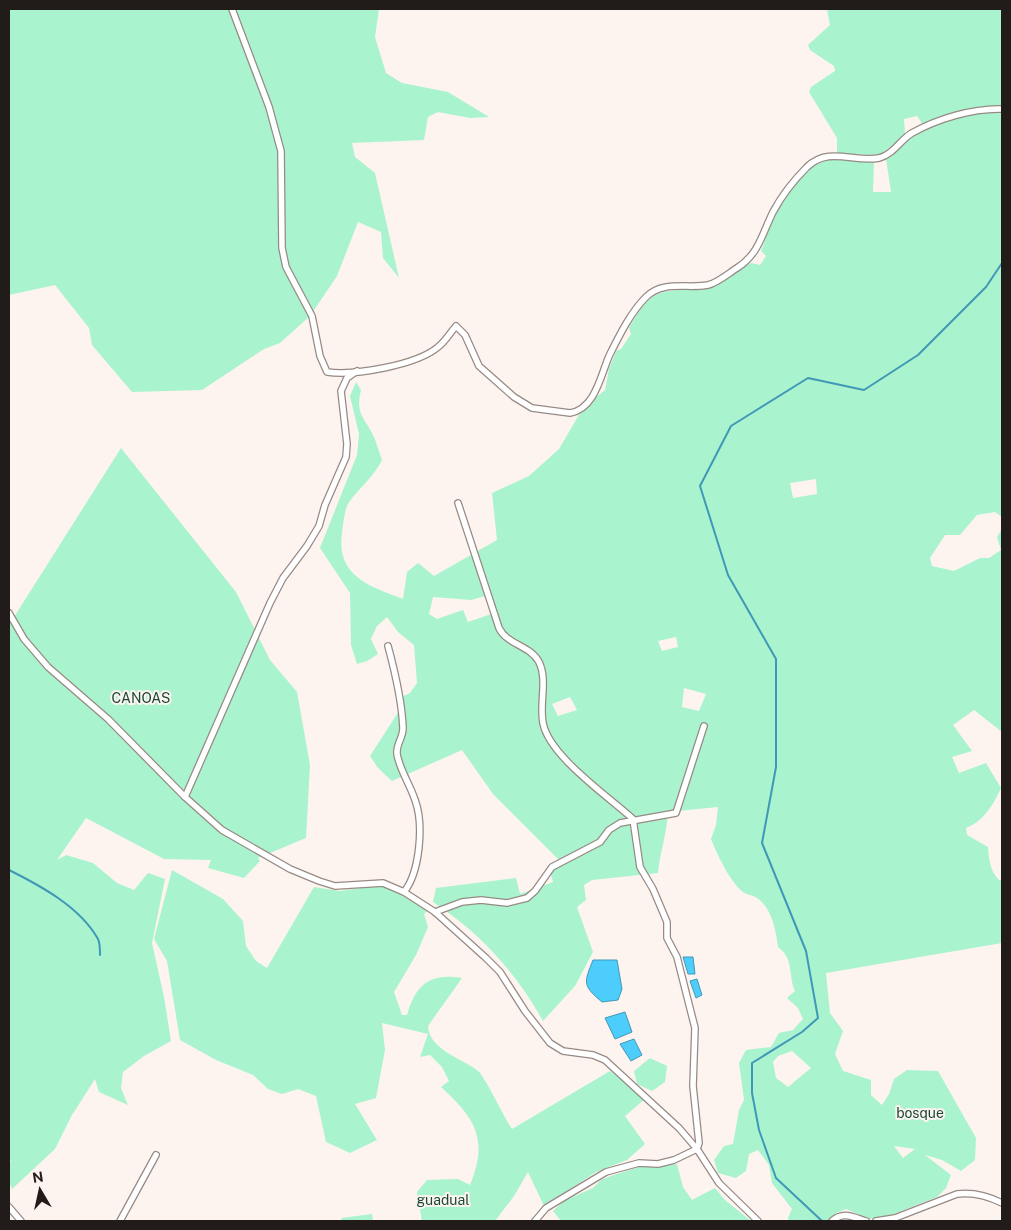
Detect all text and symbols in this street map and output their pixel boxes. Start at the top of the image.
park label: CANOAS [112,690,170,706]
park label: bosque [896,1105,944,1121]
north arrow [15,1165,65,1215]
text: N [31,1168,45,1186]
park label: guadual [417,1192,469,1208]

